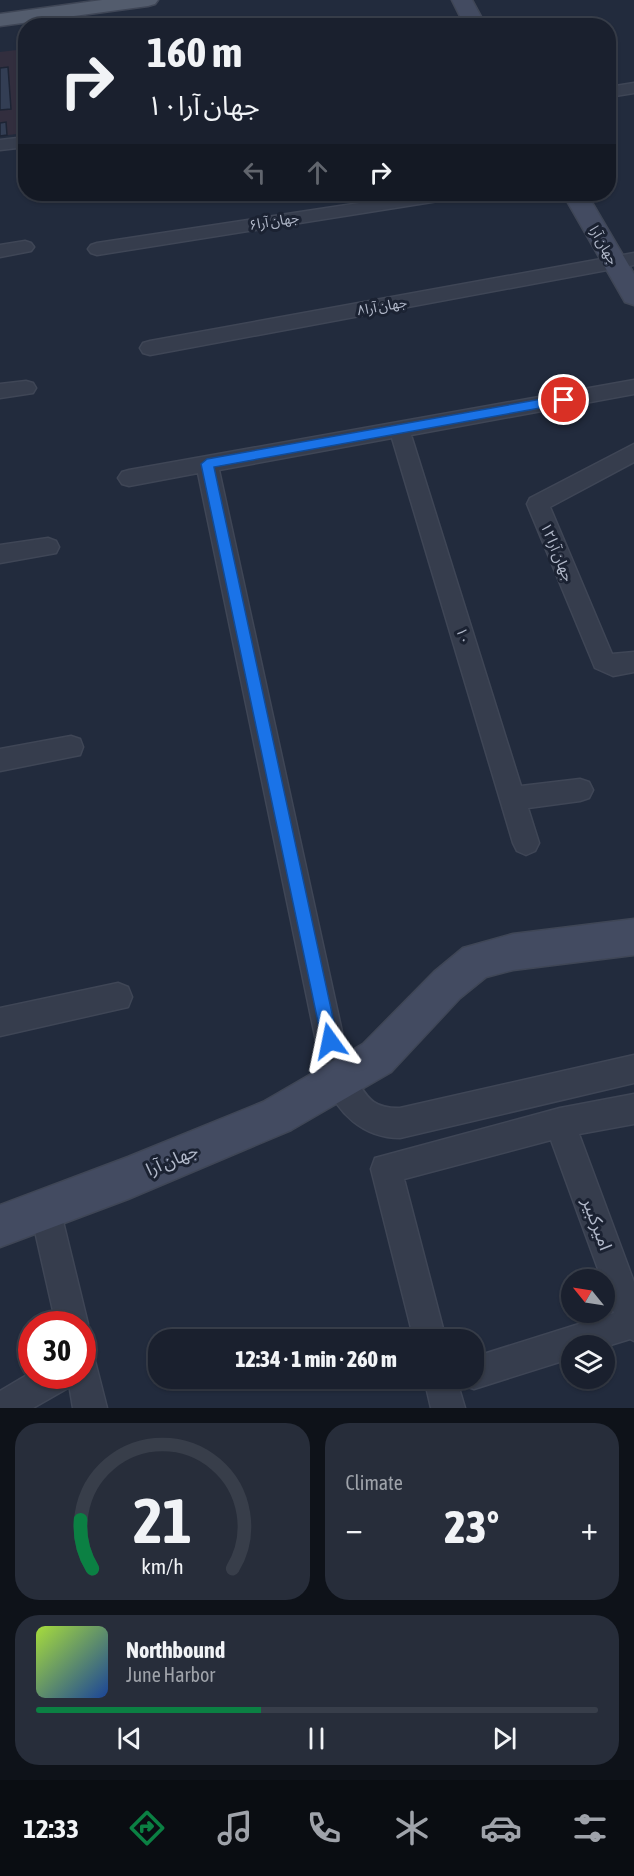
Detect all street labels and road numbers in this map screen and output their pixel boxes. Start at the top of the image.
street label: جهان آرا۶ [248,209,300,234]
street label: جهان آرا [586,223,622,268]
street label: جهان آرا۸ [356,294,408,319]
street label: جهان آرا۱۲ [536,520,578,584]
street label: ۱۰ [453,625,474,647]
street label: جهان آرا [143,1139,201,1181]
street label: امیرکبیر [577,1194,617,1253]

